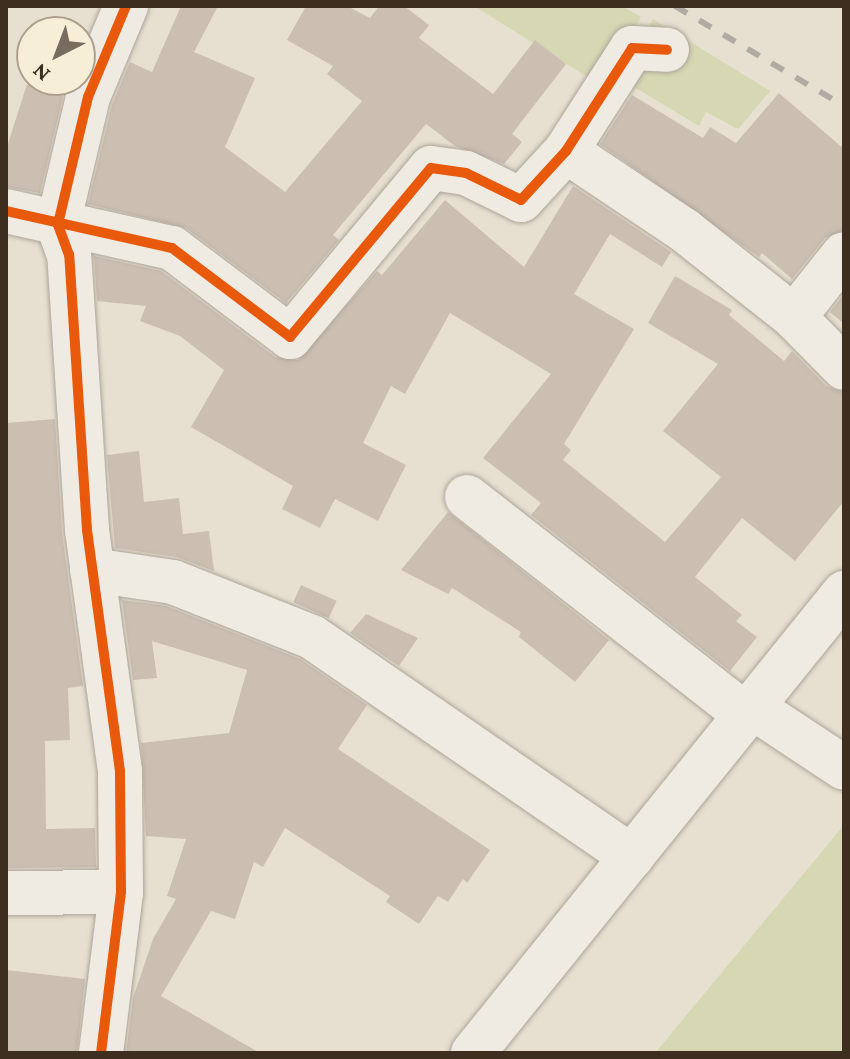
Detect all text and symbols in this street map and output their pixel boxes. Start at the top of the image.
north arrow [16,16,96,96]
text: N [27,58,55,87]

